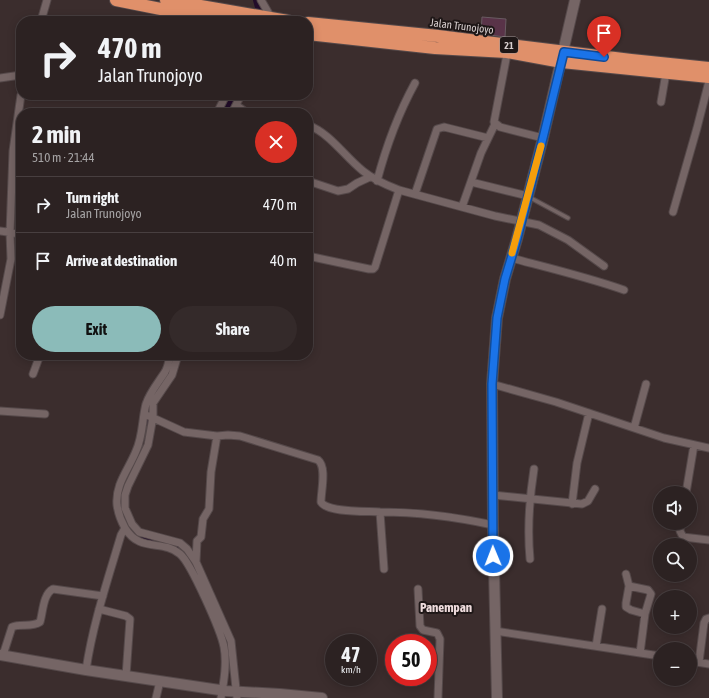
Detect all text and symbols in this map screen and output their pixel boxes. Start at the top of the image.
street label: Jalan Trunojoyo [430,16,494,36]
pin [587,16,621,57]
icon: arrive [593,22,615,44]
icon: right [32,32,84,84]
text: 470 m [98,32,161,64]
road number: 21 [500,37,518,53]
text: Jalan Trunojoyo [98,65,203,86]
text: 2 min [32,121,81,148]
button: close [255,121,297,163]
text: 510 m · 21:44 [32,150,95,165]
text: Turn right [66,189,119,206]
icon: right [32,194,54,216]
text: 470 m [263,196,297,213]
text: Jalan Trunojoyo [66,206,142,221]
icon: arrive [32,250,54,272]
text: Arrive at destination [66,252,177,269]
text: 40 m [270,252,297,269]
button: Exit [32,306,161,352]
button: Share [169,306,297,352]
map controls [653,486,697,686]
button: sound [653,486,697,530]
position arrow [472,535,514,577]
button: search [653,538,697,582]
button: + [653,590,697,634]
district label: Panempan [420,600,472,615]
speed limit sign: 50 [385,634,437,686]
button: − [653,642,697,686]
text: 47 [342,643,360,666]
text: km/h [341,664,361,675]

